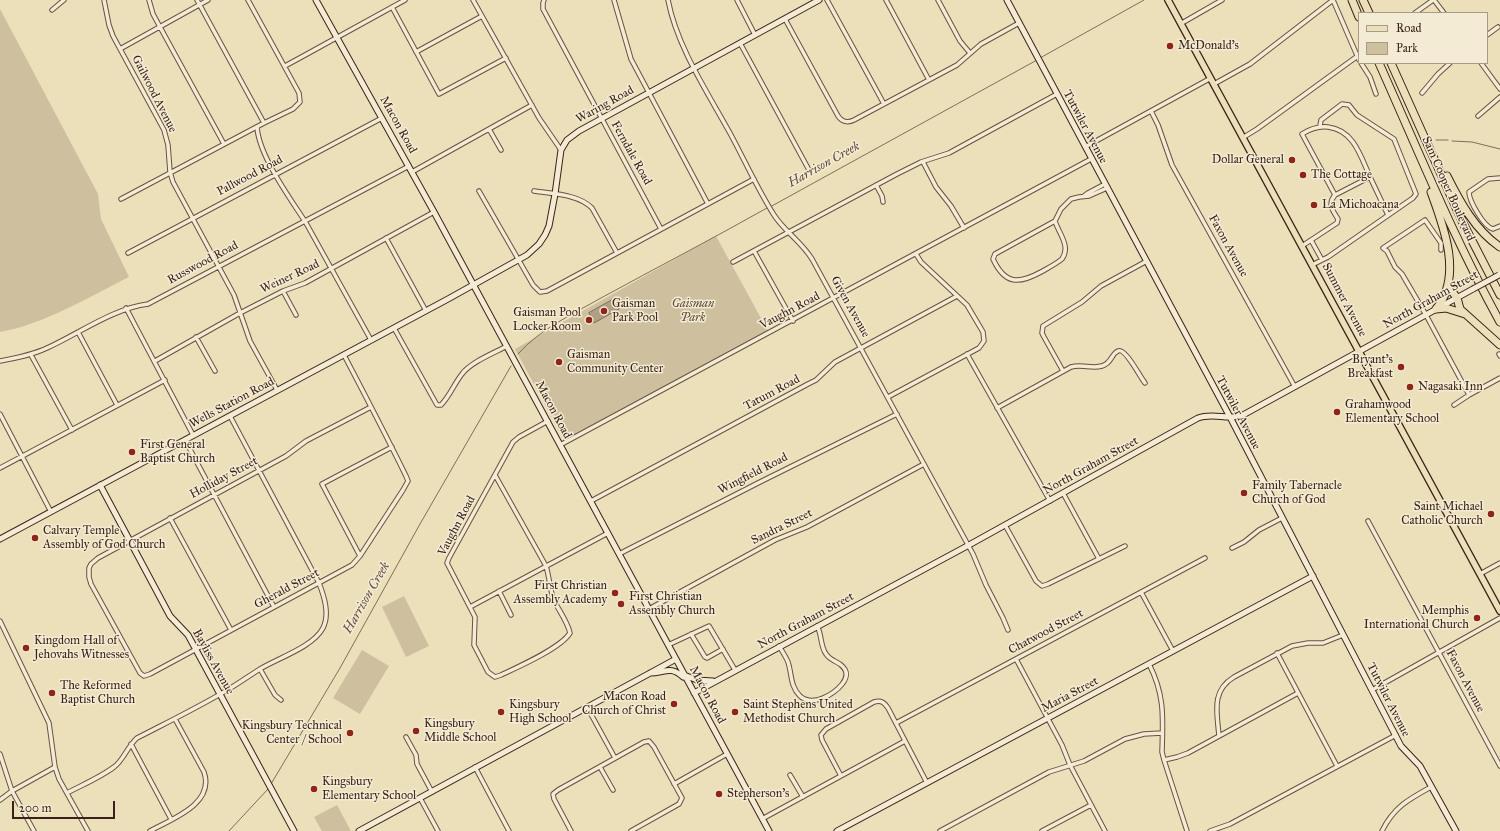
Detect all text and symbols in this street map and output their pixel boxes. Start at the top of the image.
legend [1358,12,1488,64]
text: Road [1396,21,1422,35]
place label: McDonald's [1178,39,1239,53]
marker: McDonald's [1165,41,1175,51]
text: Park [1396,41,1418,55]
street label: Gailwood Avenue [128,53,180,135]
street label: Waring Road [574,83,636,127]
street label: Tutwiler Avenue [1060,88,1110,166]
street label: Macon Road [376,94,420,156]
street label: Ferndale Road [607,118,655,188]
street label: Sam Cooper Boulevard [1418,134,1478,244]
water label: Harrison Creek [785,139,863,191]
street label: Pallwood Road [215,153,285,199]
place label: Dollar General [1212,153,1284,167]
marker: Dollar General [1287,155,1297,165]
place label: The Cottage [1311,168,1372,182]
marker: The Cottage [1298,170,1308,180]
place label: La Michoacana [1322,198,1399,212]
marker: La Michoacana [1309,200,1319,210]
street label: Faxon Avenue [1205,212,1251,280]
street label: Russwood Road [165,238,241,288]
street label: Weiner Road [258,257,322,297]
street label: Summer Avenue [1319,261,1369,339]
street label: North Graham Street [1381,268,1481,332]
street label: Given Avenue [827,274,873,340]
street label: Vaughn Road [758,289,822,333]
place label: Gaisman Park Pool [612,297,658,325]
park label: Gaisman Park [672,297,714,325]
place label: Gaisman Pool Locker Room [513,306,581,334]
marker: Gaisman Park Pool [599,306,609,316]
marker: Gaisman Pool Locker Room [584,315,594,325]
place label: Gaisman Community Center [567,348,663,376]
place label: Bryant's Breakfast [1347,353,1393,381]
marker: Gaisman Community Center [554,357,564,367]
marker: Bryant's Breakfast [1396,362,1406,372]
street label: Tatum Road [741,372,803,414]
street label: Tutwiler Avenue [1213,374,1263,452]
street label: Wells Station Road [187,375,277,431]
street label: Macon Road [532,379,574,441]
place label: Nagasaki Inn [1418,380,1483,394]
marker: Nagasaki Inn [1405,382,1415,392]
place label: Grahamwood Elementary School [1345,398,1439,426]
marker: Grahamwood Elementary School [1332,407,1342,417]
street label: North Graham Street [1041,434,1141,498]
place label: First General Baptist Church [140,438,215,466]
marker: First General Baptist Church [127,447,137,457]
street label: Wingfield Road [716,450,790,498]
street label: Holliday Street [187,454,261,502]
place label: Family Tabernacle Church of God [1252,479,1342,507]
marker: Family Tabernacle Church of God [1239,488,1249,498]
street label: Vaughn Road [435,494,479,558]
place label: Saint Michael Catholic Church [1401,500,1483,528]
street label: Sandra Street [749,506,815,548]
marker: Saint Michael Catholic Church [1486,509,1496,519]
place label: Calvary Temple Assembly of God Church [43,524,165,552]
marker: Calvary Temple Assembly of God Church [30,533,40,543]
water label: Harrison Creek [340,560,394,636]
street label: Gherald Street [252,566,322,612]
place label: First Christian Assembly Academy [513,579,607,607]
marker: First Christian Assembly Academy [610,588,620,598]
place label: First Christian Assembly Church [629,590,715,618]
street label: North Graham Street [756,590,856,652]
marker: First Christian Assembly Church [616,599,626,609]
place label: Memphis International Church [1364,604,1469,632]
street label: Chatwood Street [1006,606,1086,658]
marker: Memphis International Church [1472,613,1482,623]
street label: Bayliss Avenue [189,627,237,697]
place label: Kingdom Hall of Jehovahs Witnesses [34,634,129,662]
marker: Kingdom Hall of Jehovahs Witnesses [21,643,31,653]
street label: Faxon Avenue [1442,647,1488,715]
street label: Tutwiler Avenue [1363,661,1413,739]
street label: Macon Road [686,664,728,726]
street label: Maria Street [1039,674,1101,716]
place label: The Reformed Baptist Church [60,679,135,707]
marker: The Reformed Baptist Church [47,688,57,698]
place label: Macon Road Church of Christ [582,690,666,718]
place label: Kingsbury High School [509,698,572,726]
place label: Saint Stephens United Methodist Church [743,698,853,726]
marker: Macon Road Church of Christ [669,699,679,709]
marker: Kingsbury High School [496,707,506,717]
marker: Saint Stephens United Methodist Church [730,707,740,717]
place label: Kingsbury Middle School [424,717,497,745]
place label: Kingsbury Technical Center / School [242,719,342,747]
marker: Kingsbury Middle School [411,726,421,736]
marker: Kingsbury Technical Center / School [345,728,355,738]
place label: Kingsbury Elementary School [322,775,416,803]
marker: Kingsbury Elementary School [309,784,319,794]
place label: Stepherson's [727,787,789,801]
marker: Stepherson's [714,789,724,799]
scale bar [14,793,117,819]
text: 200 m [19,801,52,815]

